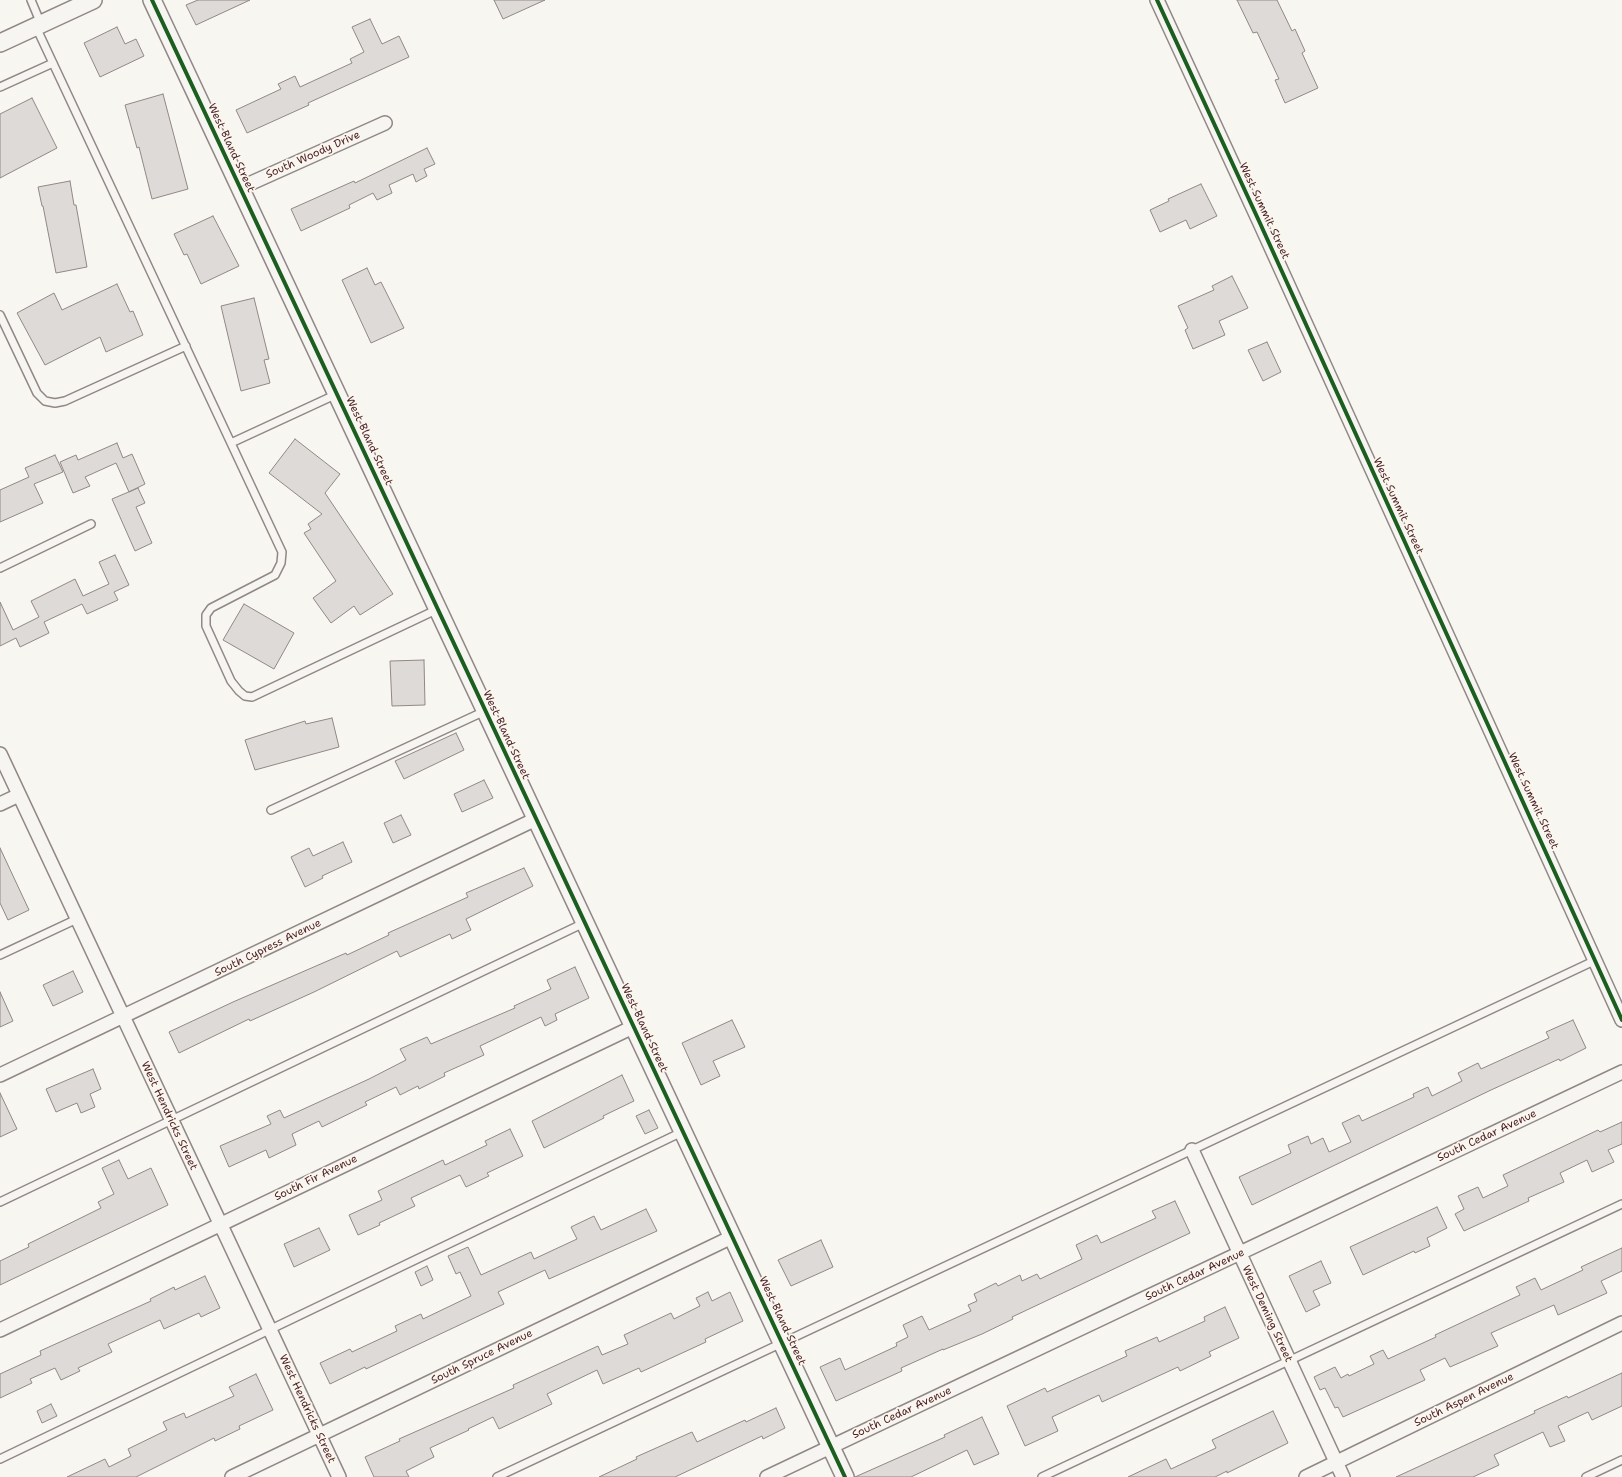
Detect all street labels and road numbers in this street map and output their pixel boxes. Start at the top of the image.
street label: West Bland Street [205,101,257,195]
street label: South Woody Drive [264,128,362,182]
street label: West Summit Street [1236,161,1292,261]
street label: West Bland Street [343,394,395,488]
street label: West Summit Street [1370,456,1426,556]
street label: West Bland Street [480,688,532,782]
street label: West Summit Street [1505,751,1561,851]
street label: South Cypress Avenue [213,916,323,980]
street label: West Bland Street [618,981,670,1075]
street label: West Hendricks Street [138,1060,200,1172]
street label: South Cedar Avenue [1435,1107,1539,1165]
street label: South Fir Avenue [272,1152,360,1204]
street label: South Cedar Avenue [1143,1246,1247,1304]
street label: West Deming Street [1239,1264,1295,1364]
street label: West Bland Street [756,1274,808,1368]
street label: South Spruce Avenue [429,1327,535,1387]
street label: West Hendricks Street [276,1353,338,1465]
street label: South Aspen Avenue [1412,1370,1516,1430]
street label: South Cedar Avenue [850,1384,954,1442]

